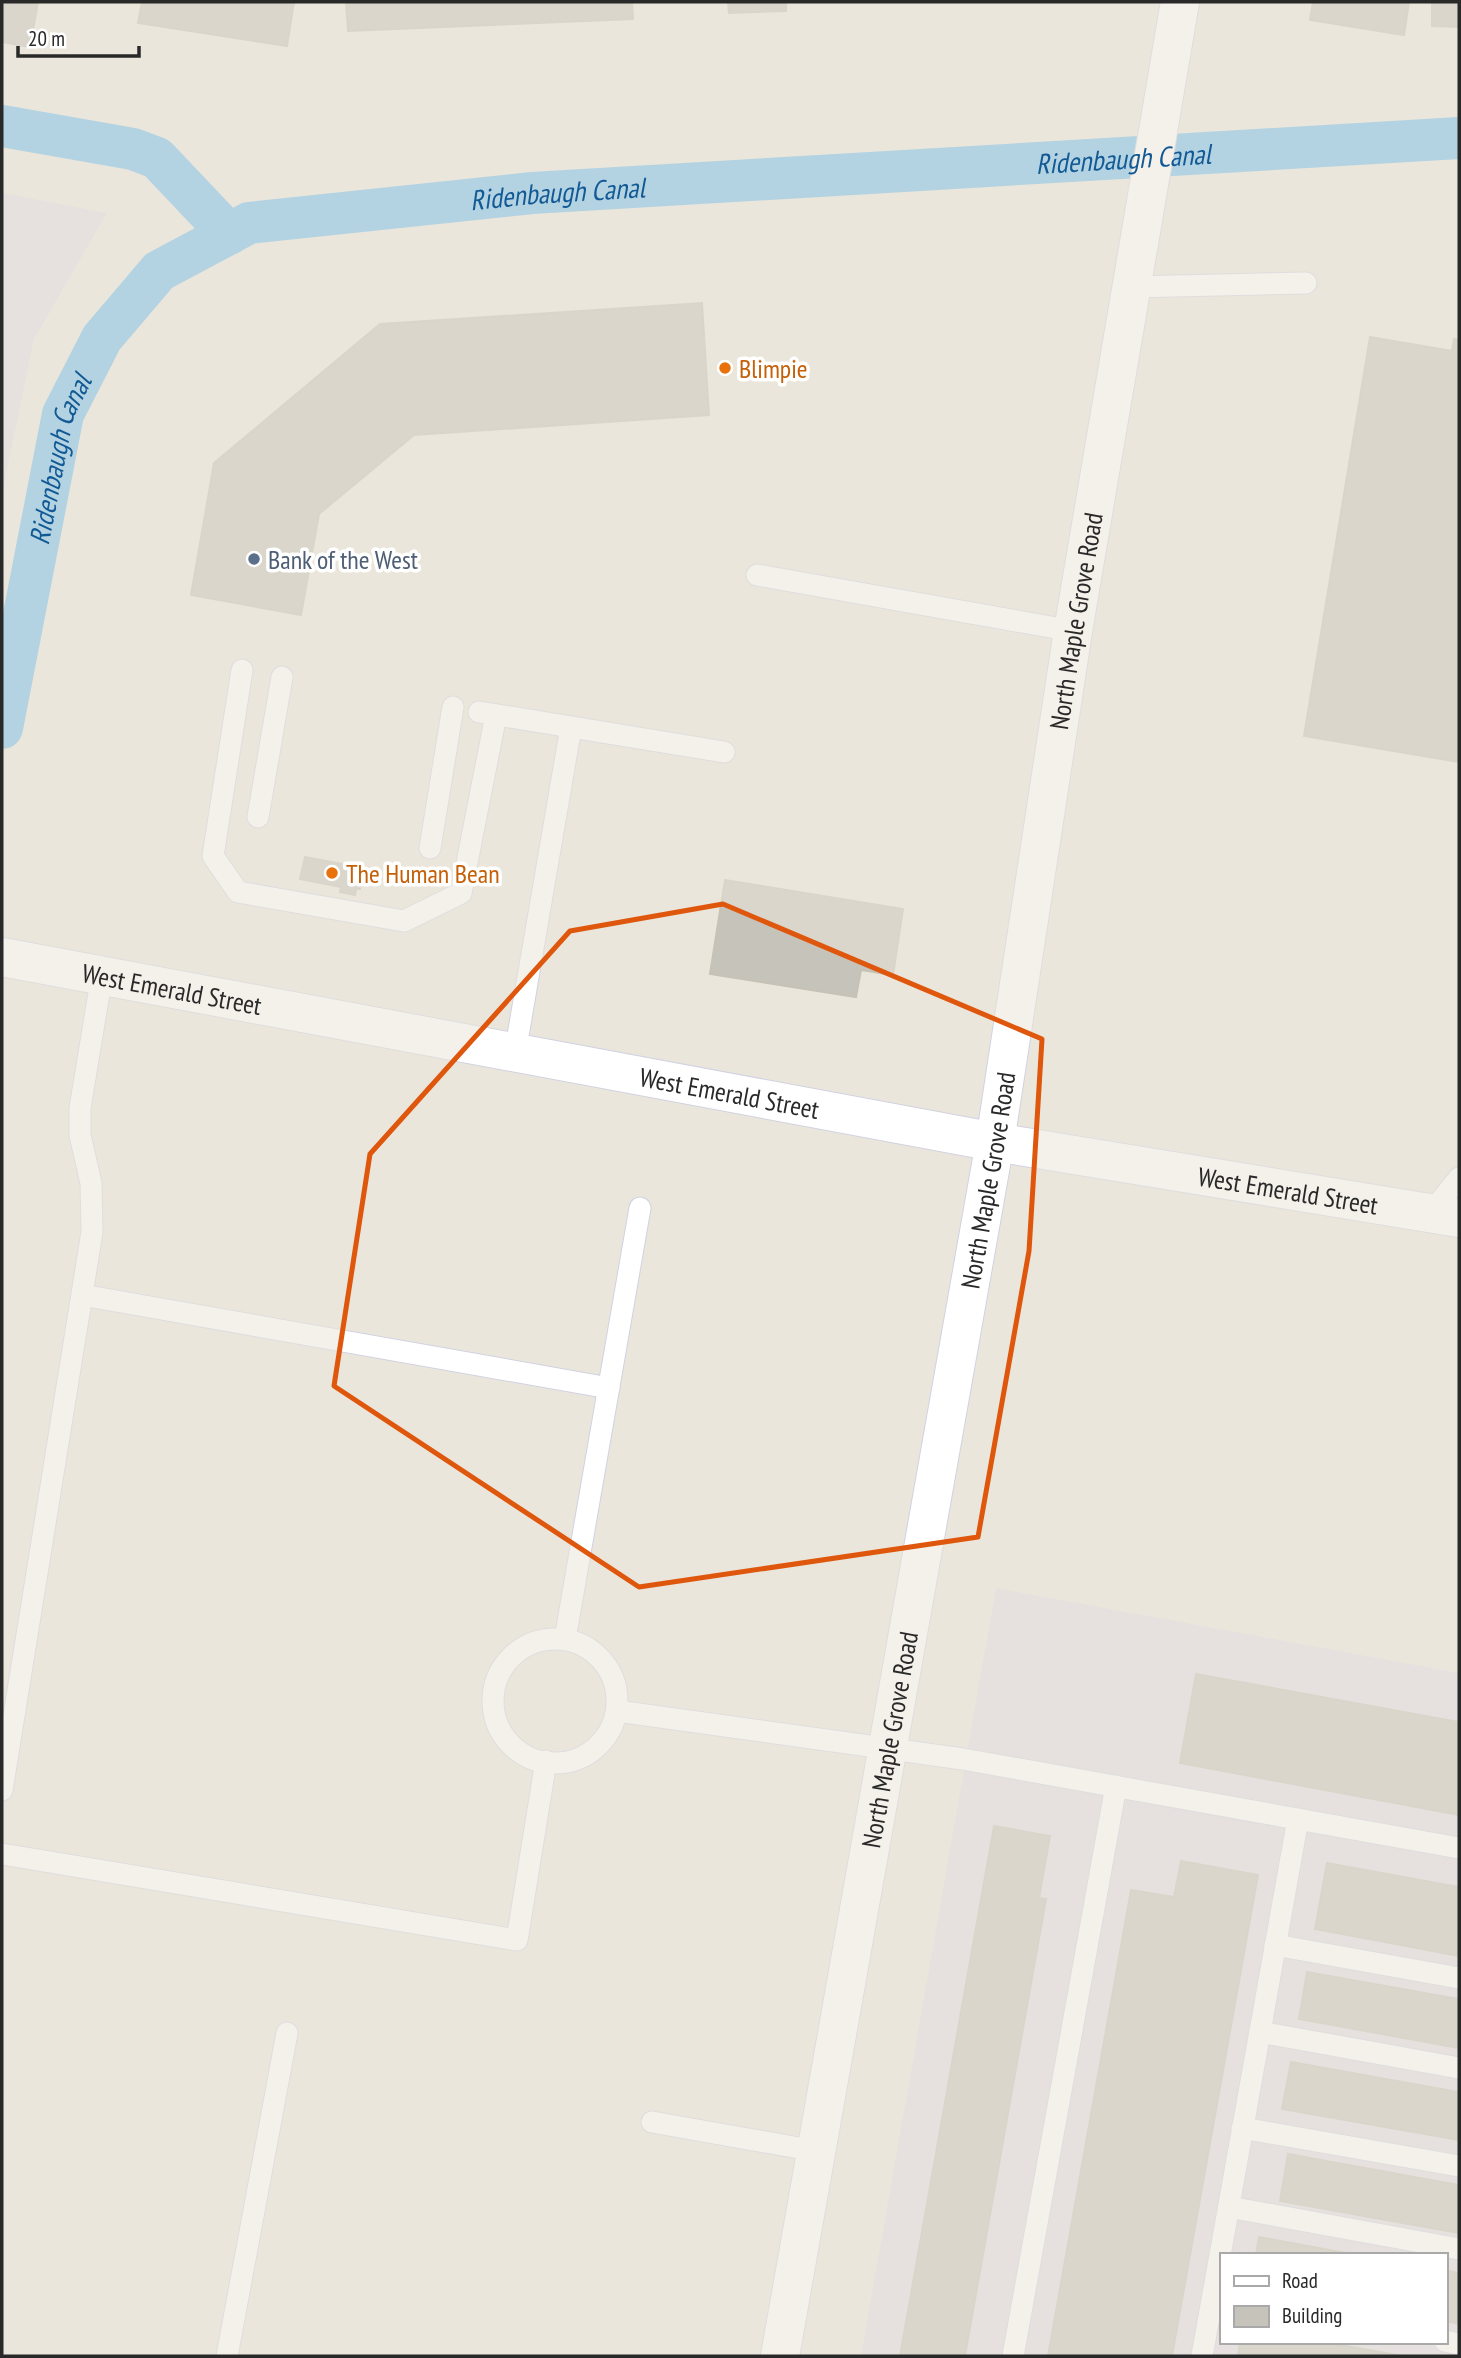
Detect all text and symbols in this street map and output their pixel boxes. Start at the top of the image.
scale bar [18,14,138,58]
text: 20 m [28,25,65,52]
water label: Ridenbaugh Canal [1035,134,1214,182]
water label: Ridenbaugh Canal [468,168,648,218]
place label: Blimpie [739,352,808,385]
marker: Blimpie [717,360,733,376]
water label: Ridenbaugh Canal [20,365,100,548]
street label: North Maple Grove Road [1042,510,1109,732]
place label: Bank of the West [268,543,418,576]
marker: Bank of the West [246,551,262,567]
place label: The Human Bean [346,857,500,890]
marker: The Human Bean [324,865,340,881]
street label: West Emerald Street [80,956,264,1022]
street label: West Emerald Street [637,1060,822,1125]
street label: North Maple Grove Road [953,1070,1022,1291]
street label: West Emerald Street [1196,1159,1380,1221]
street label: North Maple Grove Road [854,1629,925,1850]
legend [1220,2253,1447,2344]
text: Road [1282,2267,1318,2294]
text: Building [1282,2302,1342,2329]

